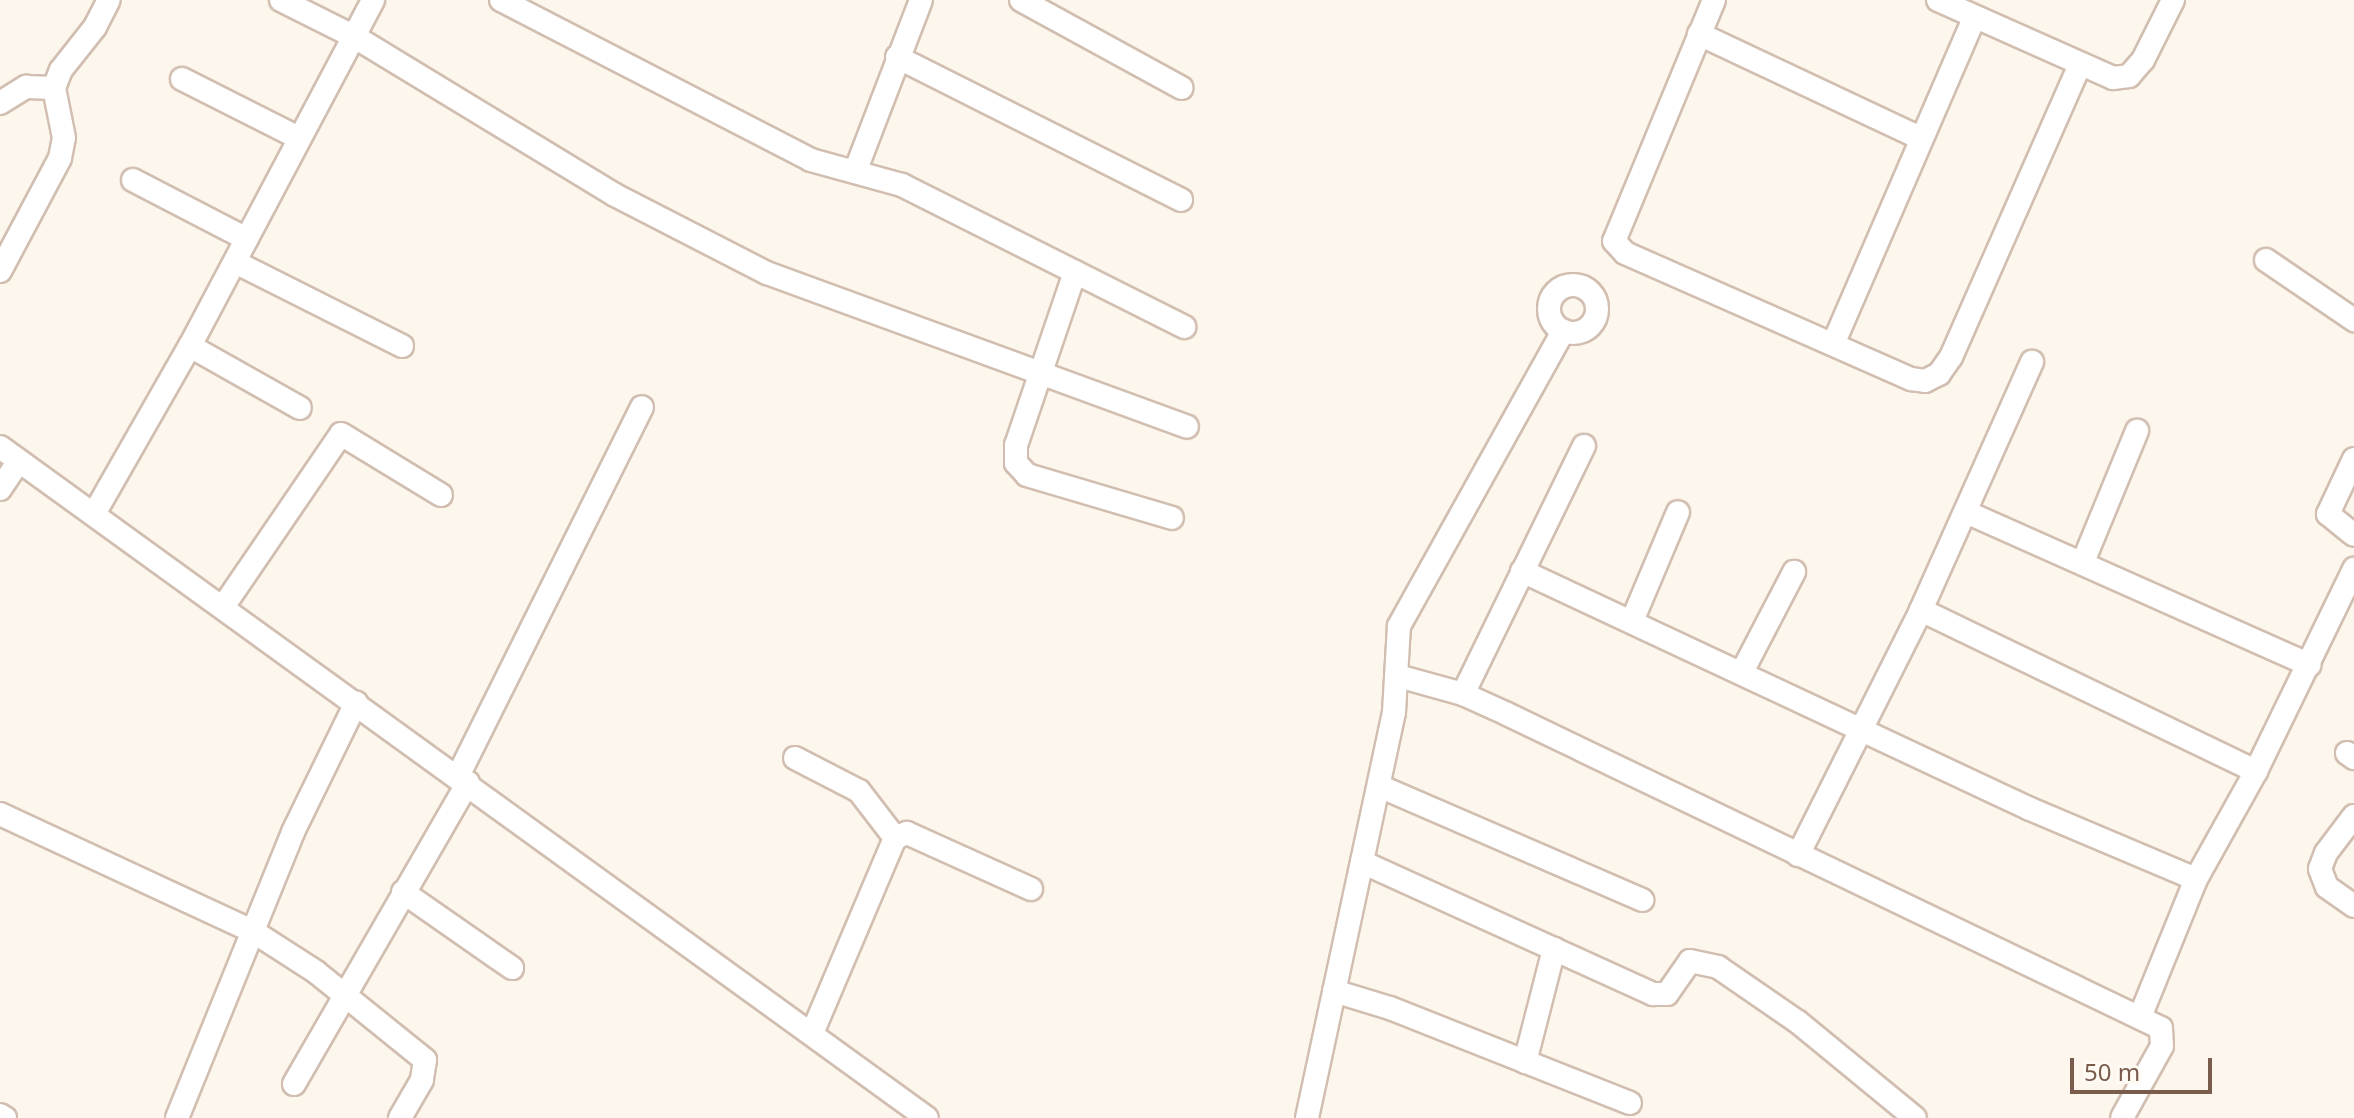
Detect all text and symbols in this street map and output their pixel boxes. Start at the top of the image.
scale bar [2074,1042,2216,1092]
text: 50 m [2084,1055,2140,1088]

